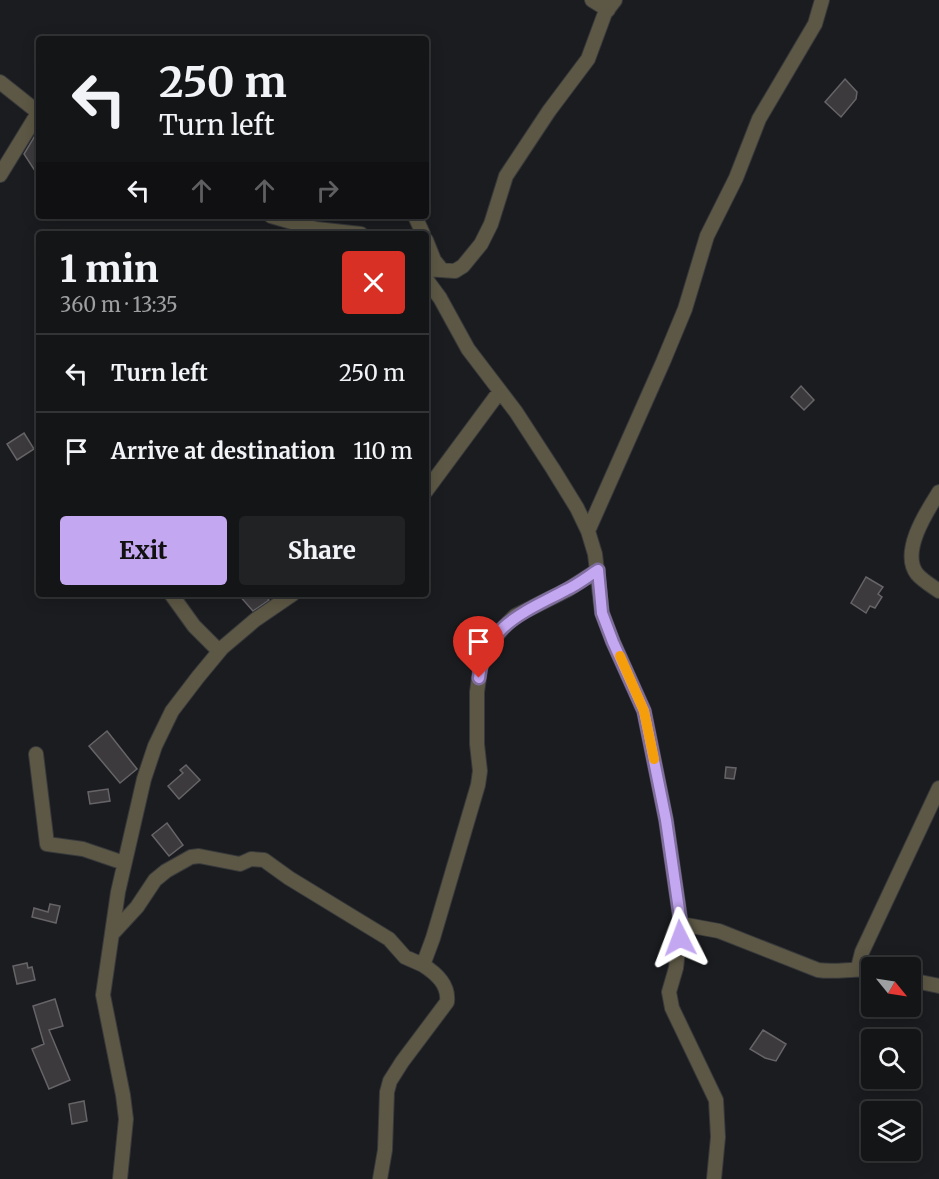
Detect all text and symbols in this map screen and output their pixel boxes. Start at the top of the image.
text: 250 m [159,56,287,108]
icon: left [60,60,138,138]
text: Turn left [159,108,274,142]
icon: left [122,174,155,207]
icon: ahead [185,174,218,207]
icon: ahead [248,174,281,207]
icon: right [311,174,344,207]
text: 1 min [60,247,159,292]
button: close [342,251,405,314]
text: 360 m · 13:35 [60,292,178,317]
icon: left [60,357,93,390]
text: Turn left [111,359,208,387]
text: 250 m [339,359,405,387]
icon: arrive [60,435,93,468]
text: Arrive at destination [111,437,335,465]
text: 110 m [353,437,413,465]
button: Exit [60,516,227,585]
button: Share [239,516,405,585]
pin [453,616,504,678]
icon: arrive [462,625,495,658]
position arrow [648,906,712,970]
north arrow [861,957,921,1017]
map controls [861,957,921,1161]
button: search [861,1029,921,1089]
button: layers [861,1101,921,1161]

